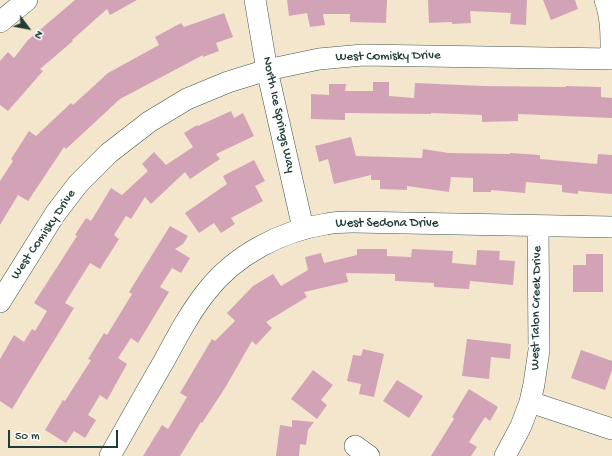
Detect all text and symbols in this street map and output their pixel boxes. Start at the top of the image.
north arrow [8,8,48,48]
text: N [31,28,45,41]
street label: West Comisky Drive [335,48,441,66]
street label: North Ice Springs Way [258,55,298,175]
street label: West Comisky Drive [8,187,80,283]
street label: West Sedona Drive [336,216,438,232]
street label: West Talon Creek Drive [528,246,546,370]
scale bar [10,422,120,448]
text: 50 m [15,430,40,444]

